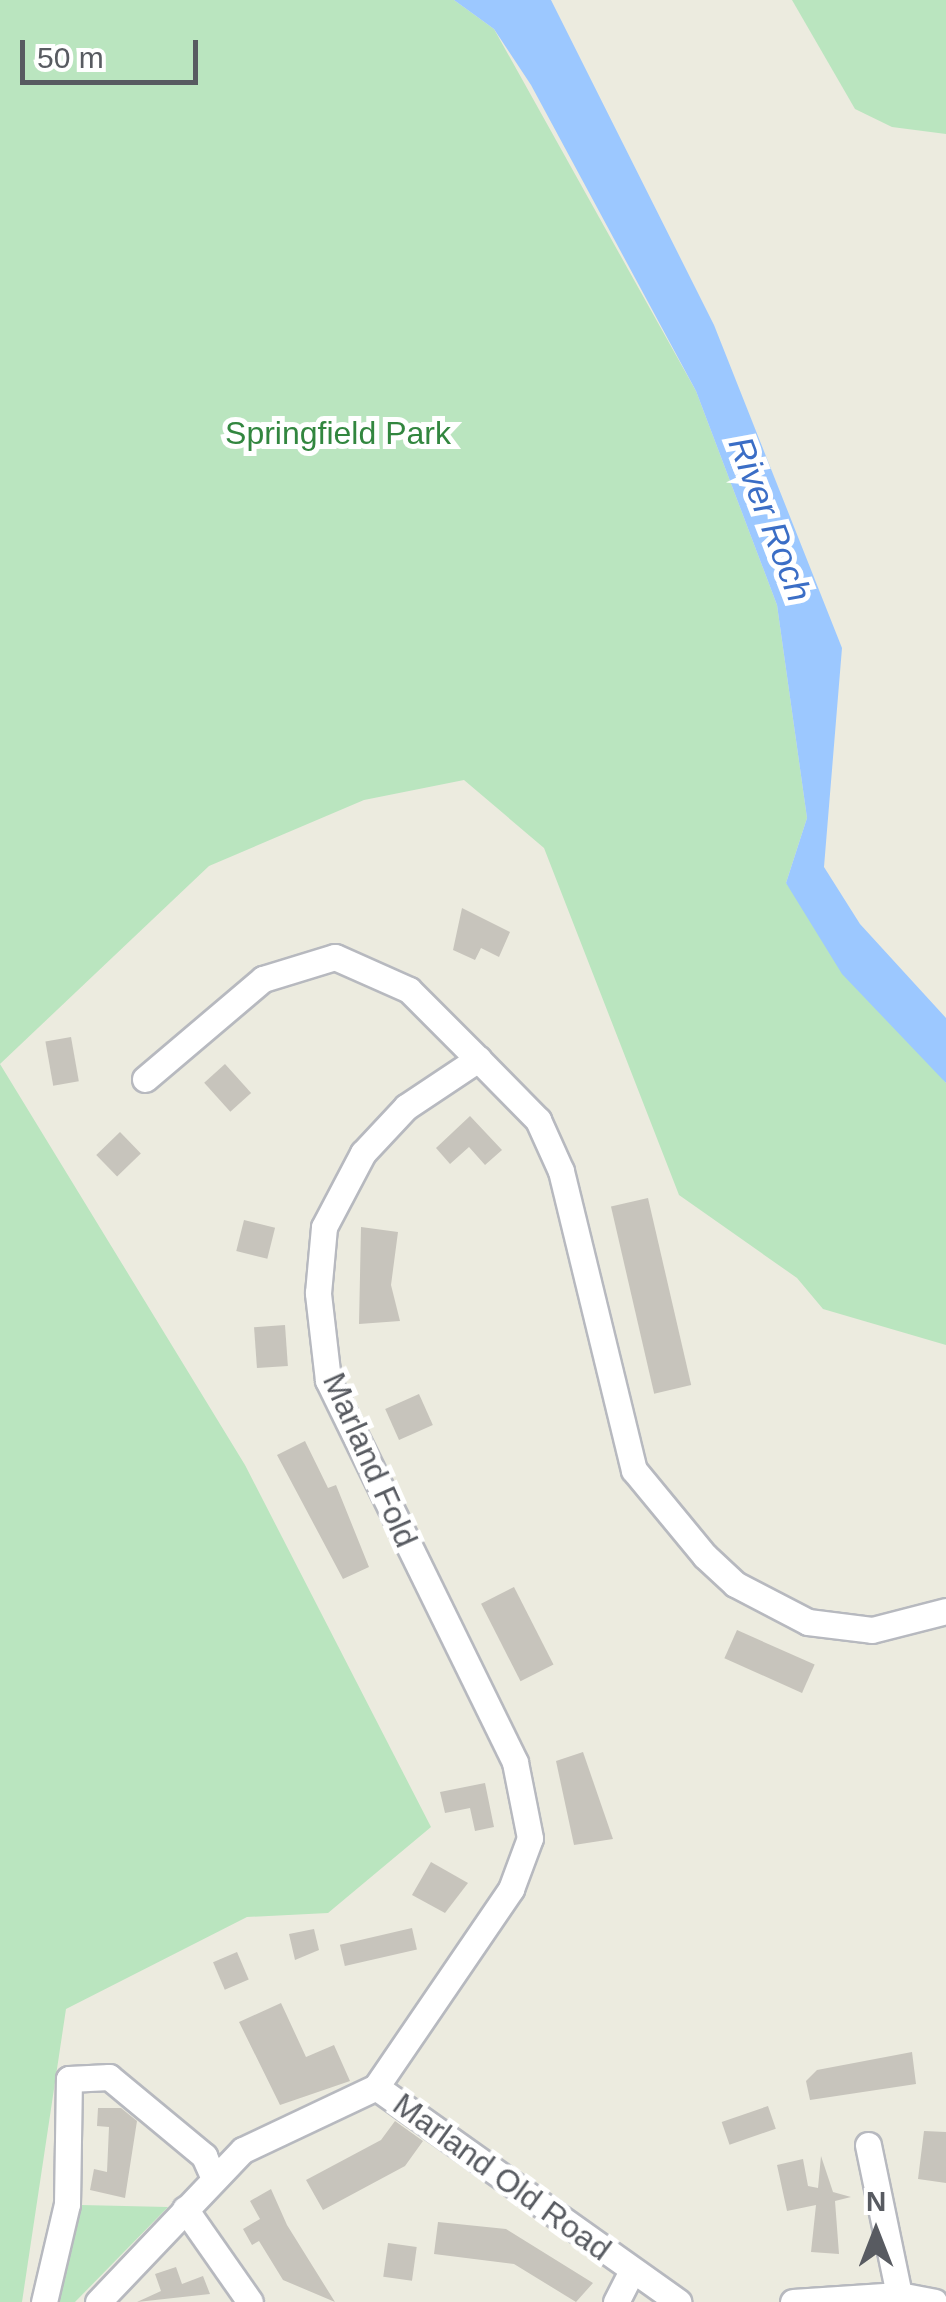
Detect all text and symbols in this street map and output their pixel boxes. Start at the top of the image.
scale bar [25,20,202,82]
text: 50 m [37,41,104,74]
park label: Springfield Park [225,414,451,452]
water label: River Roch [719,431,821,607]
street label: Marland Fold [314,1367,426,1553]
street label: Marland Old Road [386,2085,618,2269]
north arrow [826,2182,926,2282]
text: N [866,2186,886,2217]

